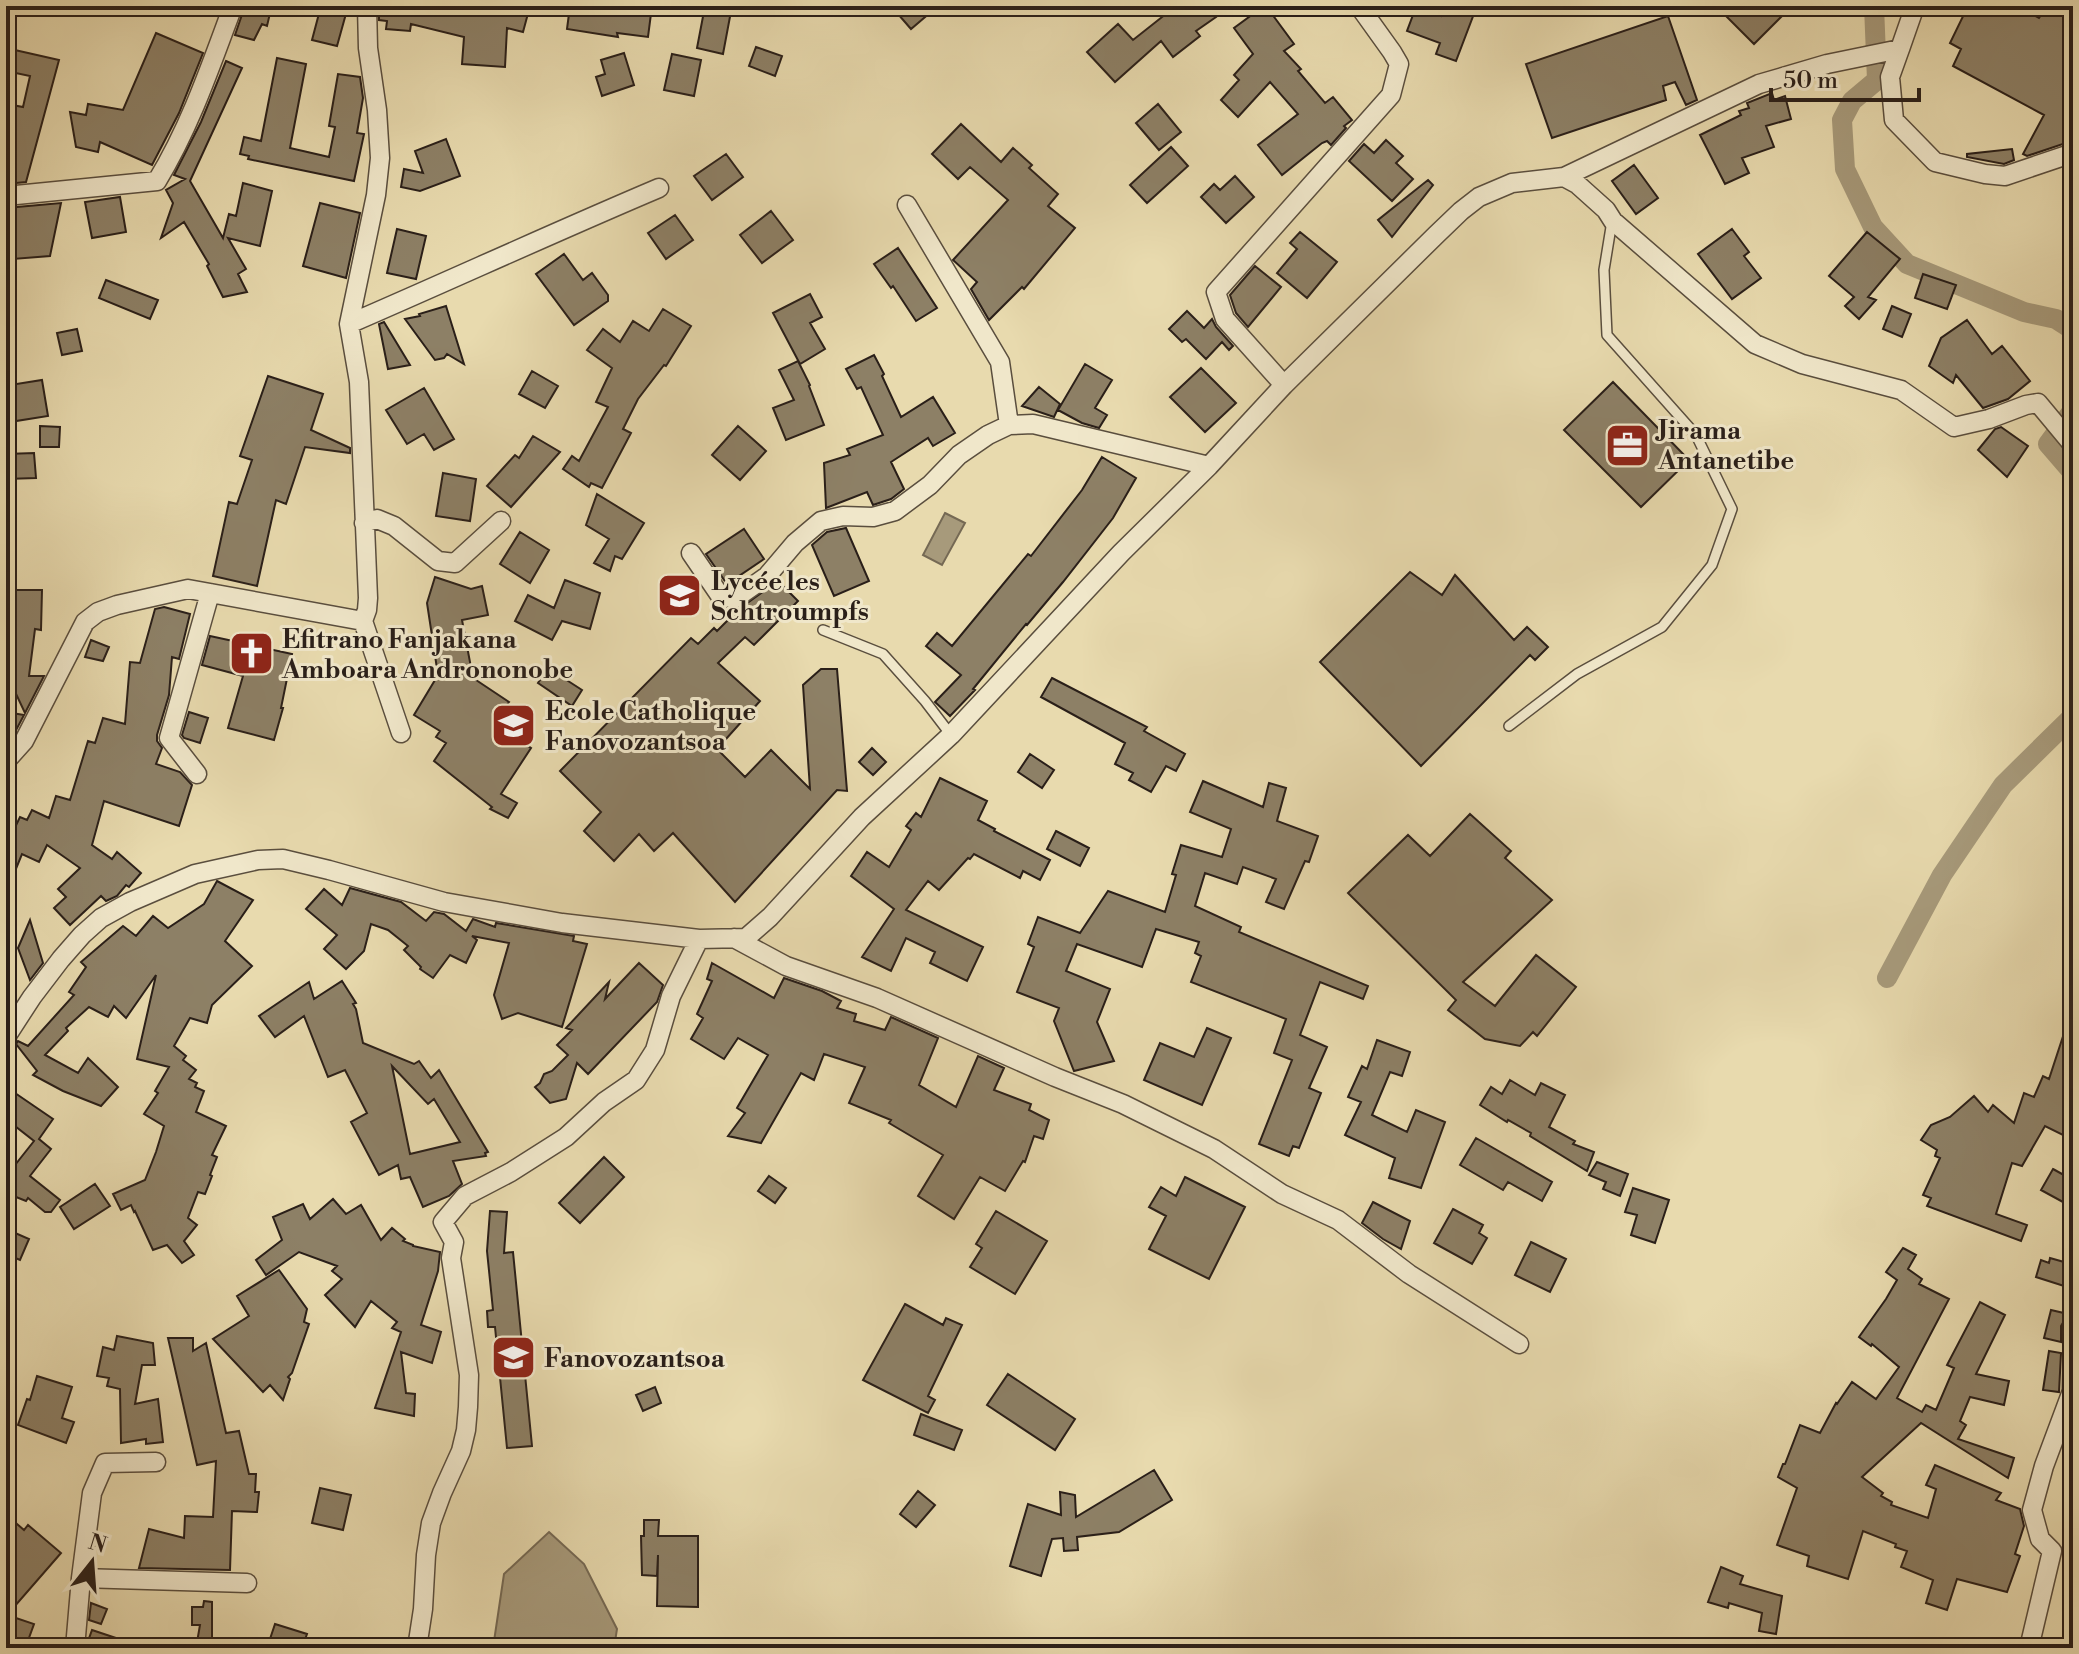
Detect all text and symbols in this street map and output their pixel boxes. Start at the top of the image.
scale bar [1771,52,1919,102]
text: 50 m [1783,66,1838,96]
place label: Jirama Antanetibe [1655,415,1794,477]
office icon: Jirama Antanetibe [1603,421,1651,469]
place label: Lycée les Schtroumpfs [711,566,869,628]
school or university icon: Lycée les Schtroumpfs [656,572,704,620]
place label: Efitrano Fanjakana Amboara Andrononobe [281,624,573,686]
church icon: Efitrano Fanjakana Amboara Andrononobe [227,630,275,678]
place label: Ecole Catholique Fanovozantsoa [545,696,756,758]
school or university icon: Ecole Catholique Fanovozantsoa [490,702,538,750]
school or university icon: Fanovozantsoa [489,1334,537,1382]
place label: Fanovozantsoa [544,1343,726,1375]
north arrow [52,1522,132,1602]
text: N [85,1529,110,1560]

